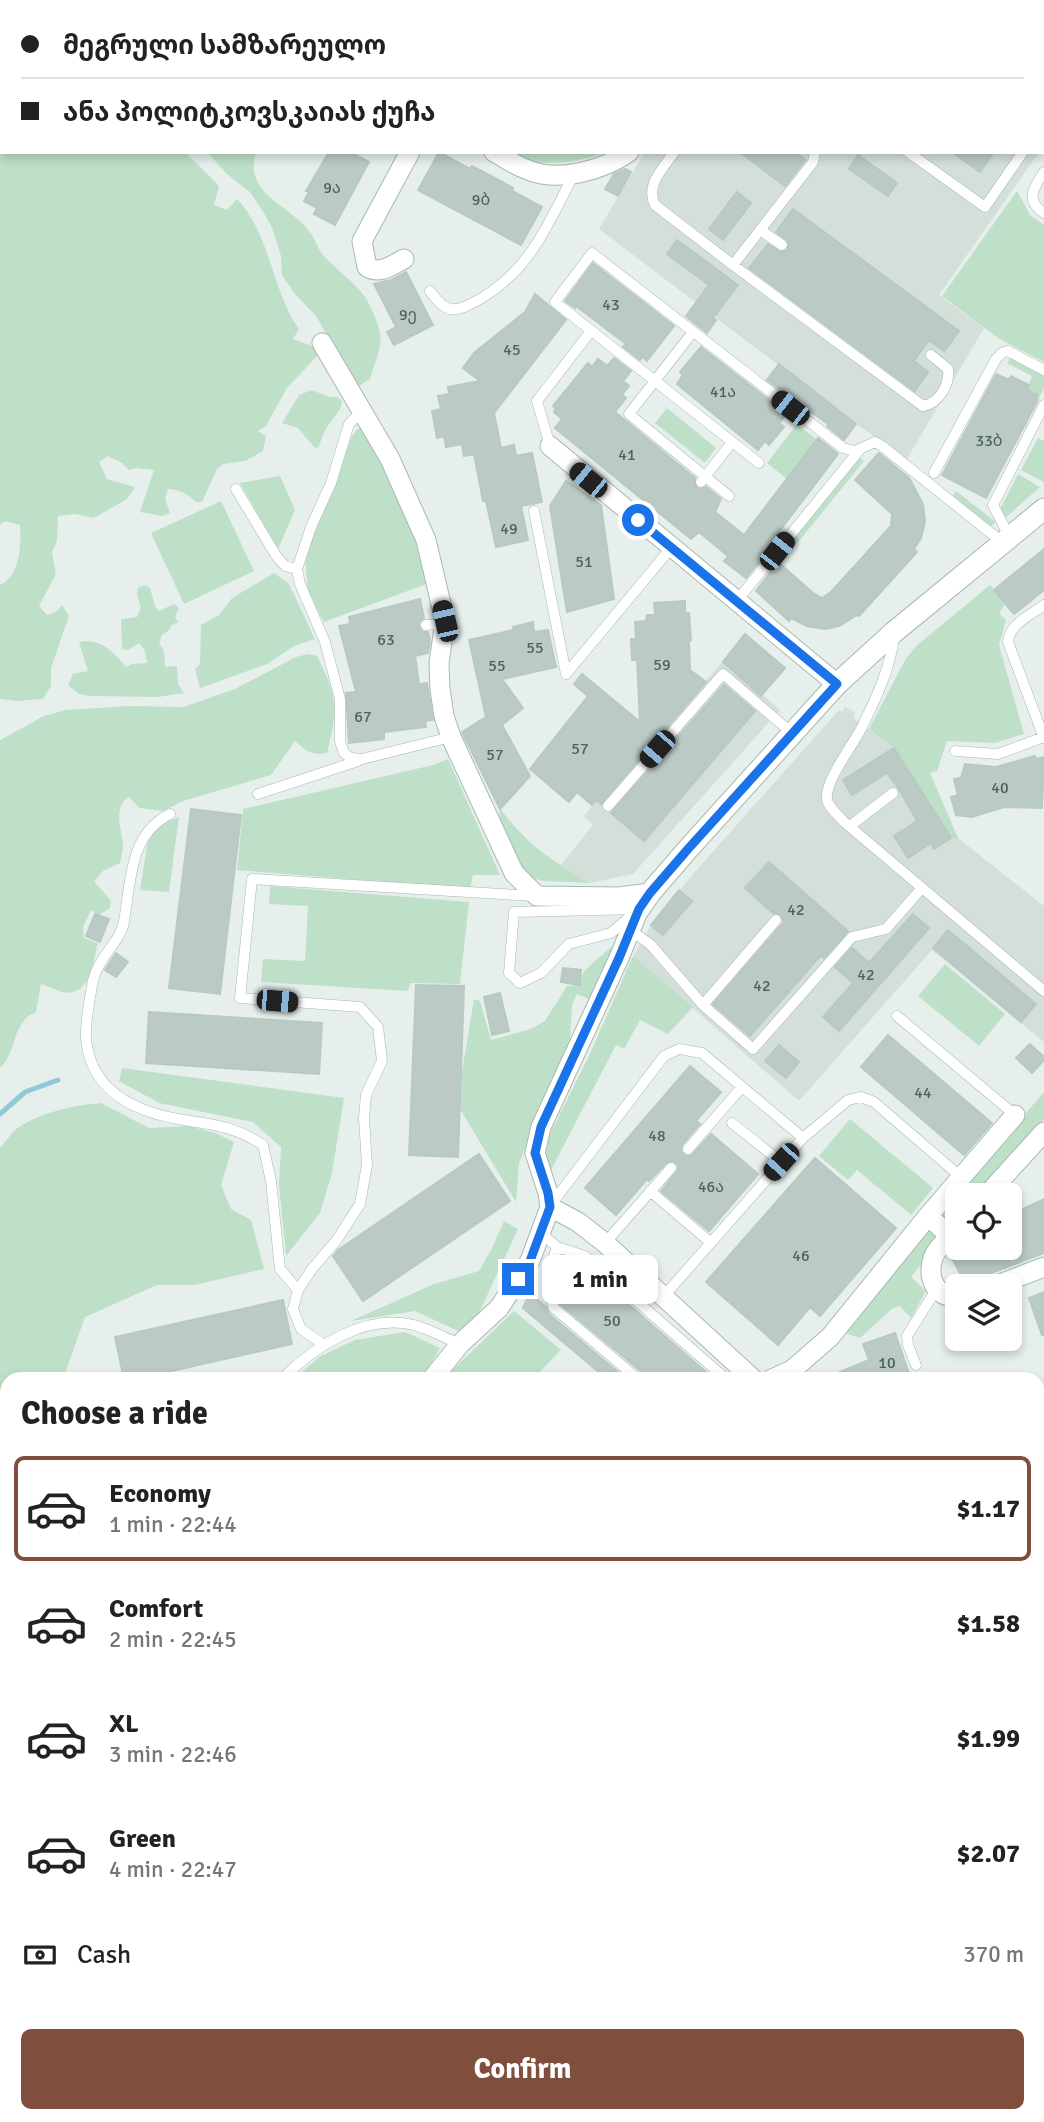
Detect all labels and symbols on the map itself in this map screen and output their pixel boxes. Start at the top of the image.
house number: 9ა [323,178,341,198]
house number: 9ბ [472,190,490,210]
house number: 43 [602,295,620,315]
house number: 9ე [399,305,417,325]
house number: 45 [503,340,521,360]
house number: 41ა [710,382,736,402]
car [767,387,814,429]
house number: 33ბ [976,431,1002,451]
house number: 41 [618,445,636,465]
car [566,459,611,501]
route start [622,504,654,536]
house number: 49 [500,519,518,539]
car [756,528,799,574]
house number: 51 [575,552,593,572]
car [431,598,460,644]
house number: 63 [377,630,395,650]
house number: 55 [526,638,544,658]
house number: 59 [653,655,671,675]
house number: 55 [488,656,506,676]
house number: 67 [354,707,372,727]
car [636,726,679,772]
house number: 57 [571,739,589,759]
house number: 57 [486,745,504,765]
house number: 40 [991,778,1009,798]
house number: 42 [787,900,805,920]
house number: 42 [857,965,875,985]
house number: 42 [753,976,771,996]
car [256,989,299,1013]
house number: 44 [914,1083,932,1103]
house number: 48 [648,1126,666,1146]
car [760,1139,803,1185]
house number: 46ა [698,1177,724,1197]
house number: 46 [792,1246,810,1266]
callout: 1 min [542,1254,658,1304]
route end [502,1263,534,1295]
house number: 50 [603,1311,621,1331]
house number: 10 [878,1353,896,1373]

